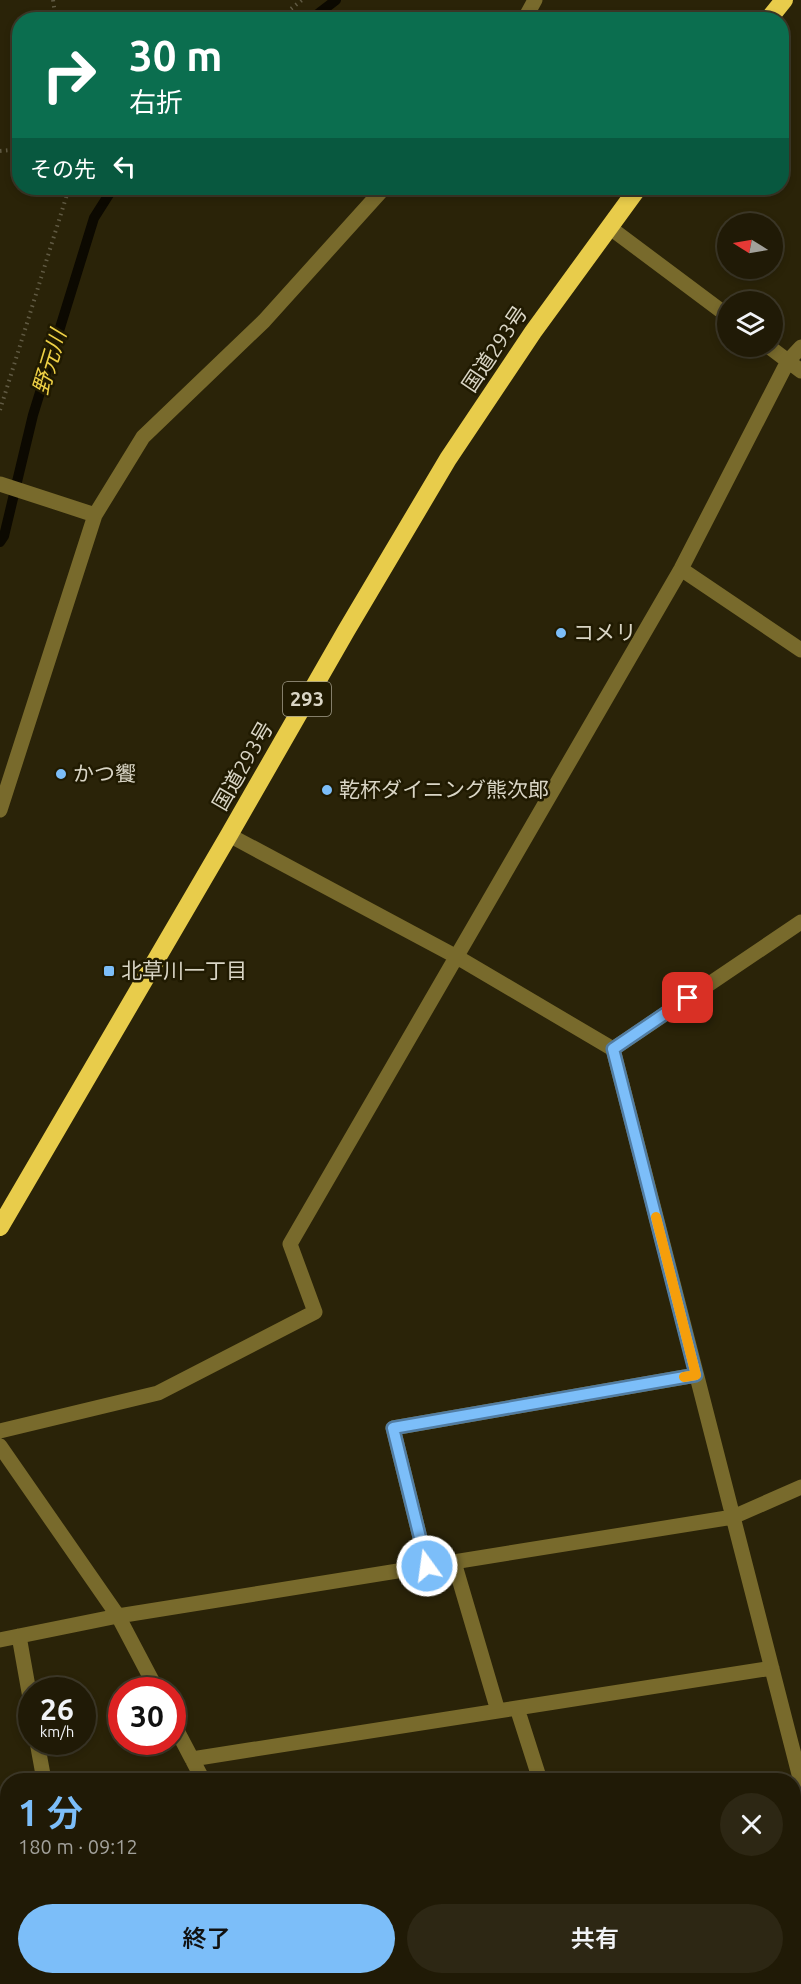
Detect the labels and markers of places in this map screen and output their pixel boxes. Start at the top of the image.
place label: コメリ [573,620,636,644]
marker: コメリ [554,626,568,640]
place label: かつ饗 [73,761,136,785]
marker: かつ饗 [54,767,68,781]
place label: 乾杯ダイニング熊次郎 [339,777,549,801]
marker: 乾杯ダイニング熊次郎 [320,783,334,797]
place label: 北草川一丁目 [121,958,247,982]
marker: 北草川一丁目 [102,964,116,978]
pin [662,972,713,1023]

